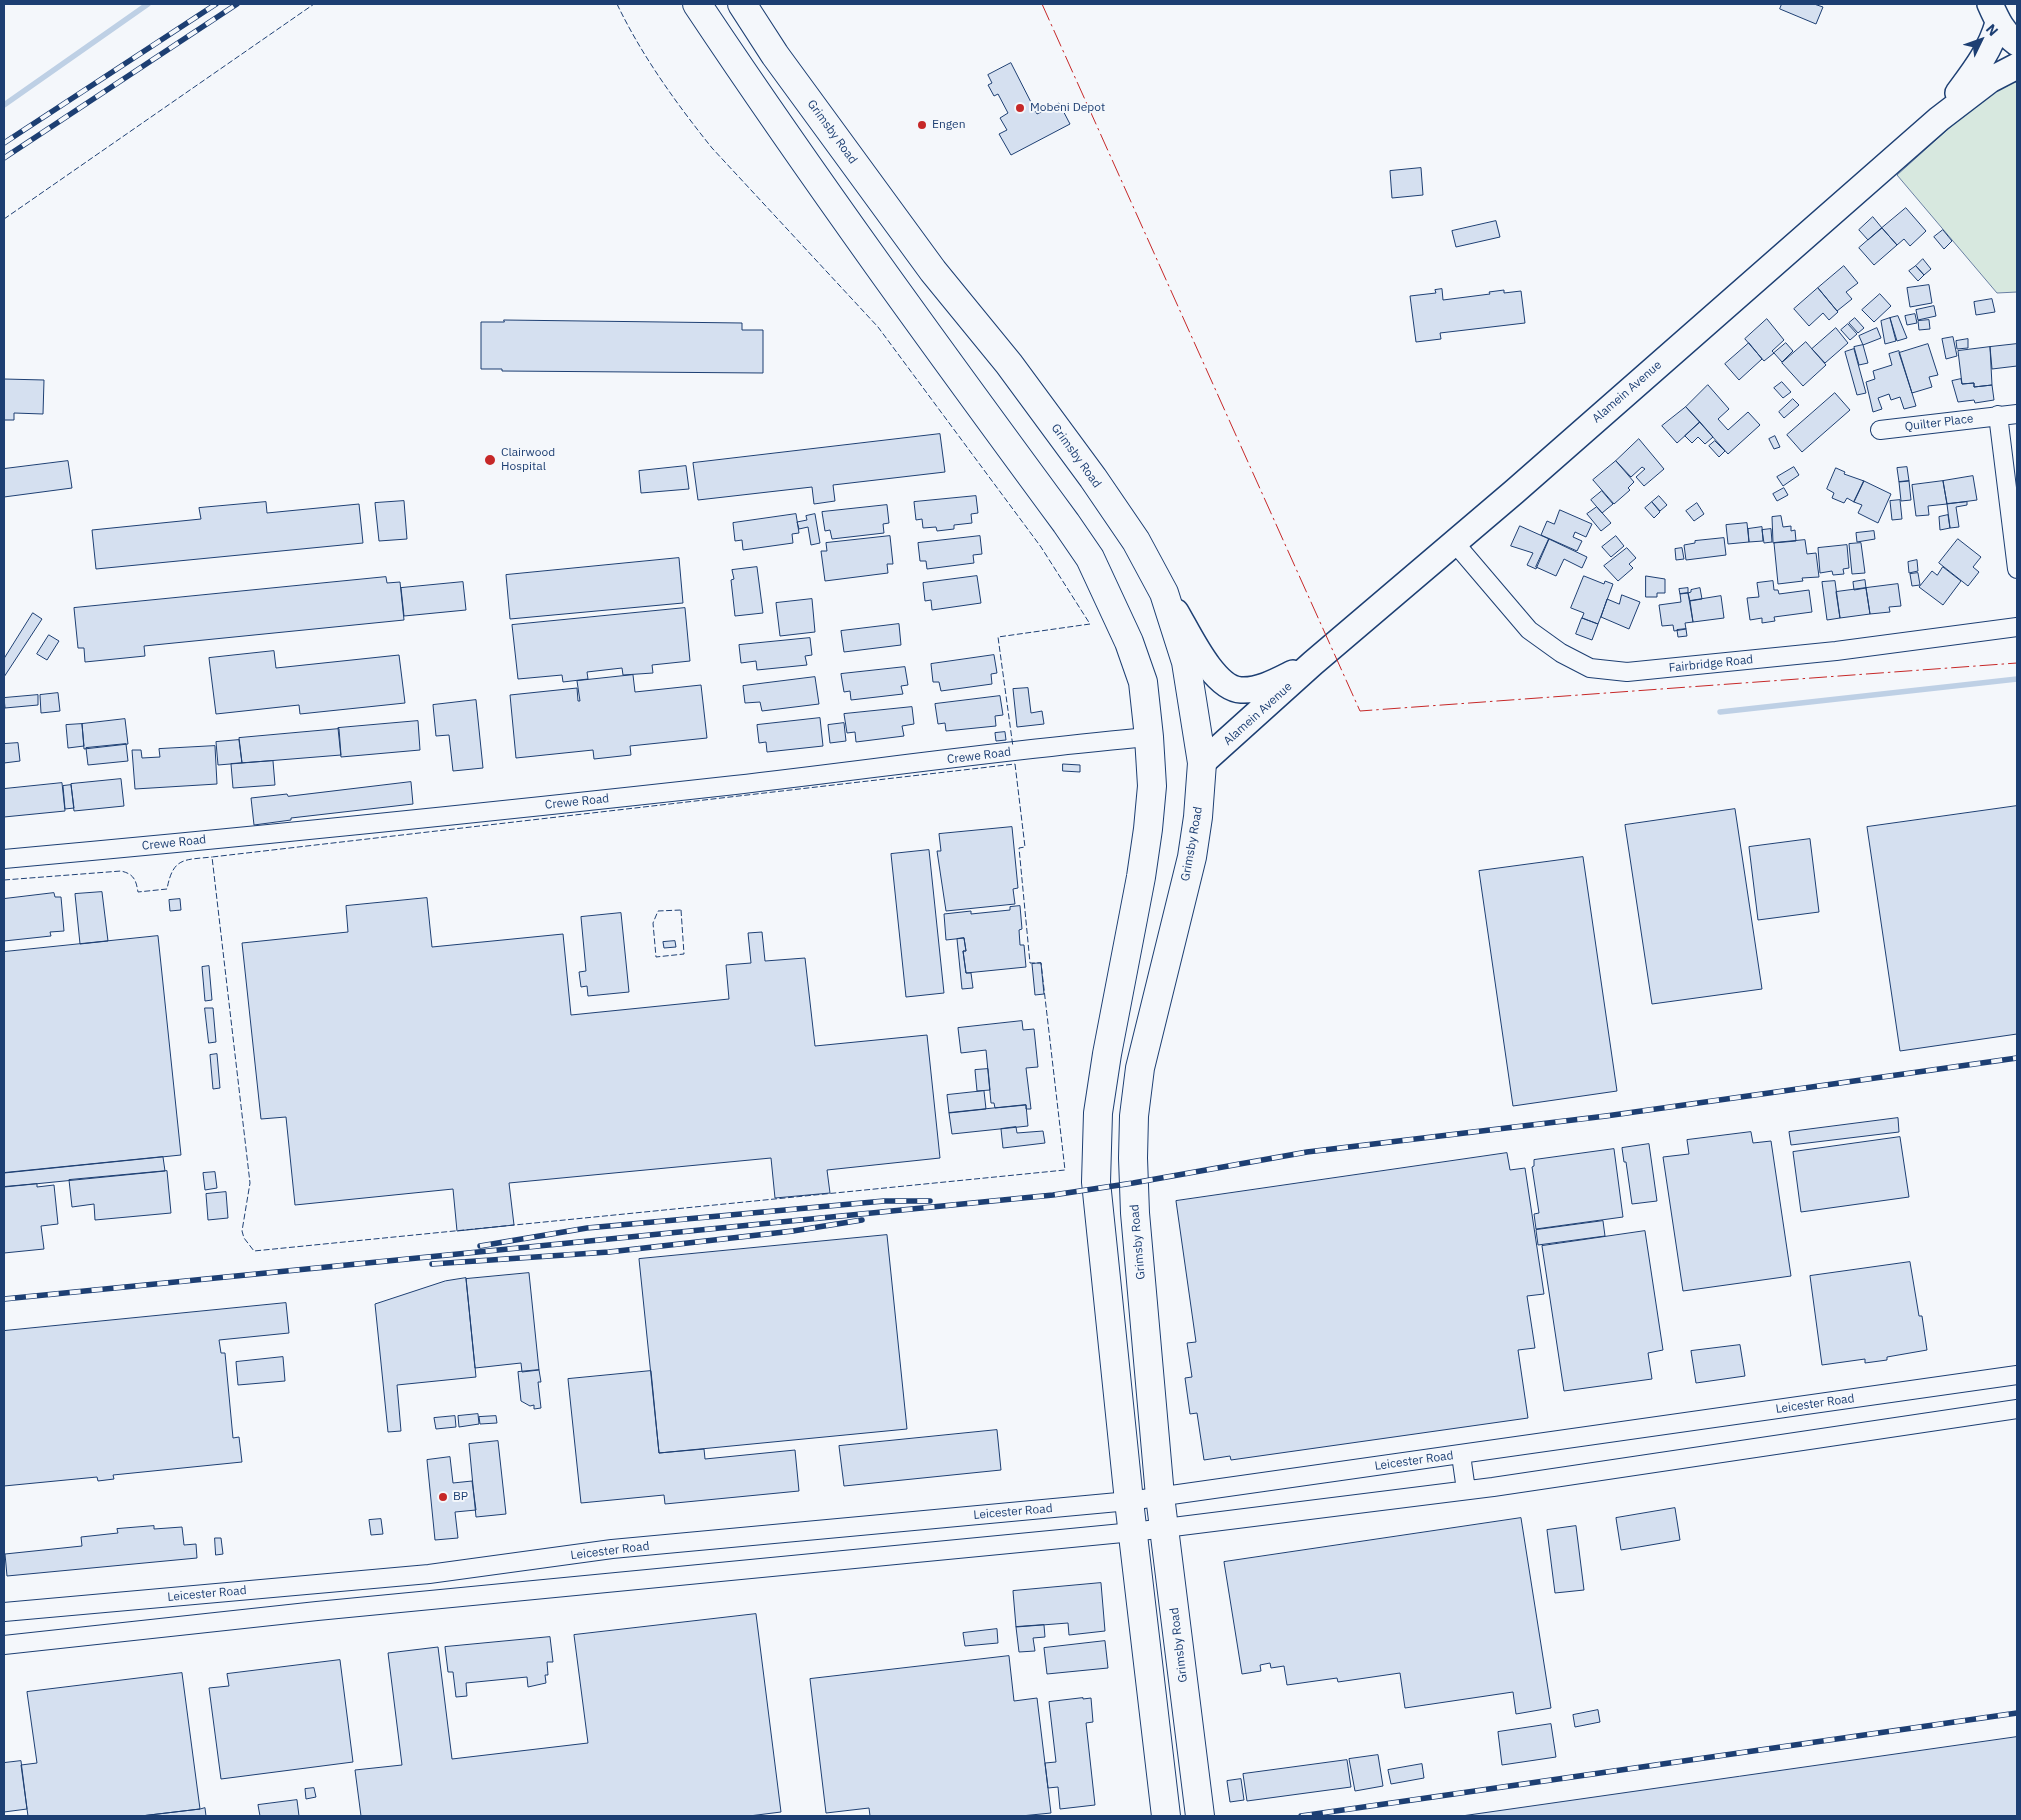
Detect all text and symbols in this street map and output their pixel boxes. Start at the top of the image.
north arrow [1956,15,2006,65]
text: N [1982,20,2002,40]
street label: Grimsby Road [804,97,860,167]
place label: Mobeni Depot [1030,101,1105,115]
marker: Mobeni Depot [1014,102,1026,114]
place label: Engen [932,118,965,132]
marker: Engen [916,119,928,131]
street label: Alamein Avenue [1589,358,1665,426]
street label: Quilter Place [1904,412,1974,434]
street label: Grimsby Road [1048,421,1104,491]
place label: Clairwood Hospital [501,446,555,474]
marker: Clairwood Hospital [483,453,497,467]
street label: Fairbridge Road [1668,652,1754,676]
street label: Alamein Avenue [1221,679,1295,749]
street label: Crewe Road [946,745,1012,767]
street label: Crewe Road [544,791,610,813]
street label: Grimsby Road [1178,806,1206,882]
street label: Crewe Road [141,832,207,854]
street label: Grimsby Road [1128,1204,1148,1280]
street label: Leicester Road [1775,1391,1855,1417]
street label: Leicester Road [1374,1448,1454,1474]
place label: BP [453,1490,468,1504]
marker: BP [437,1491,449,1503]
street label: Leicester Road [973,1501,1053,1523]
street label: Leicester Road [570,1539,650,1563]
street label: Leicester Road [167,1583,247,1605]
street label: Grimsby Road [1167,1607,1191,1683]

